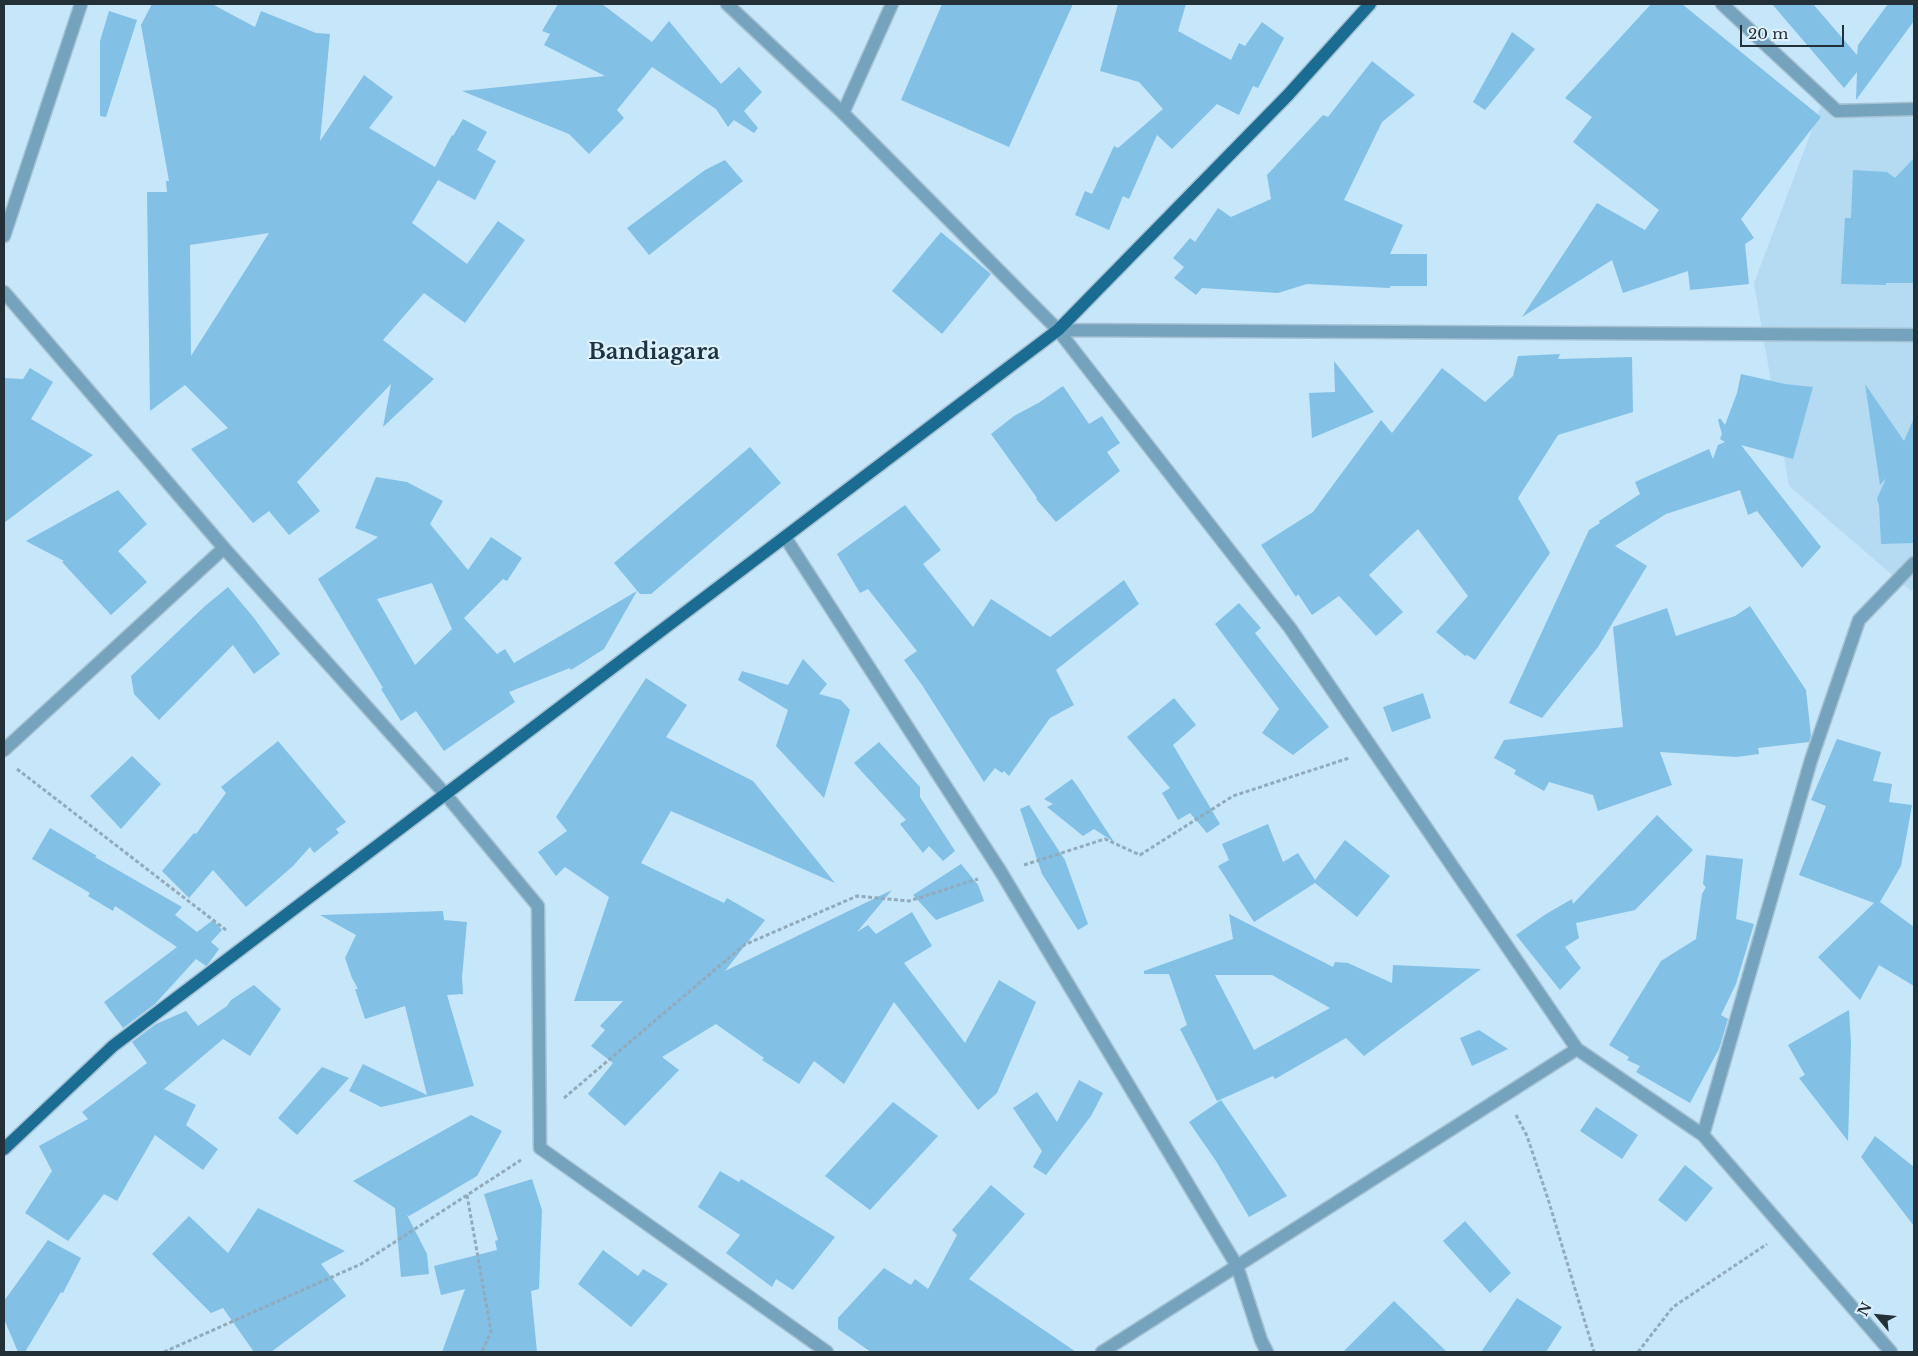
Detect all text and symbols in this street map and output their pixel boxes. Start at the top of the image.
scale bar [1743,15,1847,47]
text: 20 m [1748,24,1788,43]
district label: Bandiagara [588,340,720,366]
north arrow [1853,1291,1903,1341]
text: N [1854,1299,1876,1319]

